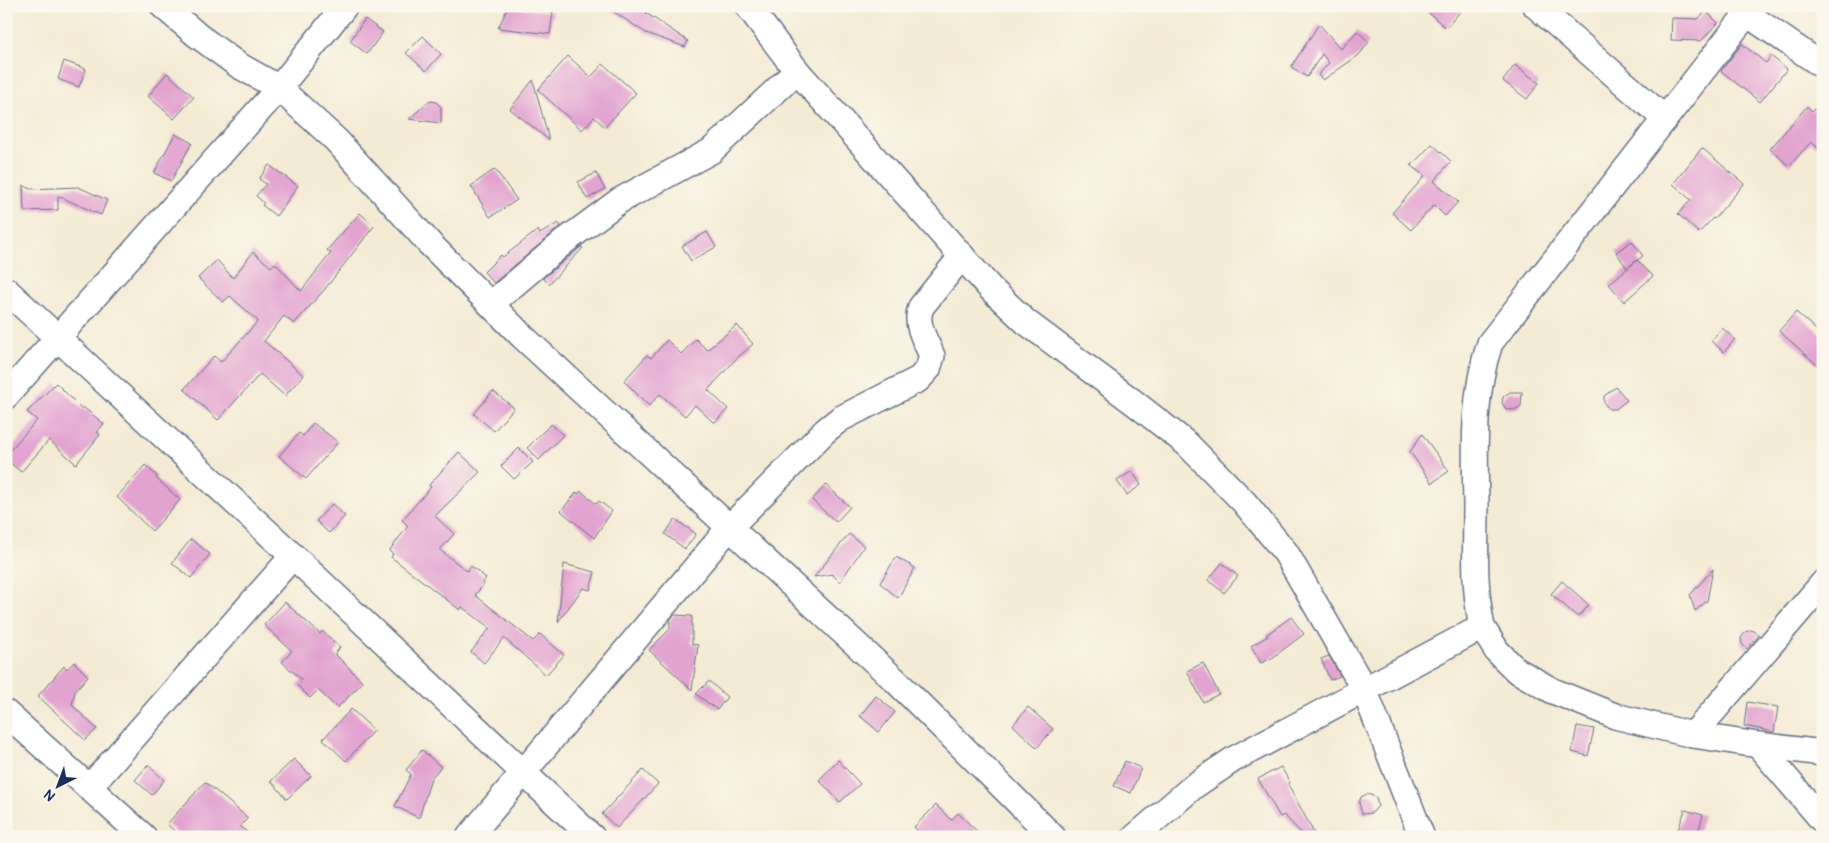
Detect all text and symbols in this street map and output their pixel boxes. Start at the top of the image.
north arrow [32,760,82,810]
text: N [40,786,59,805]

